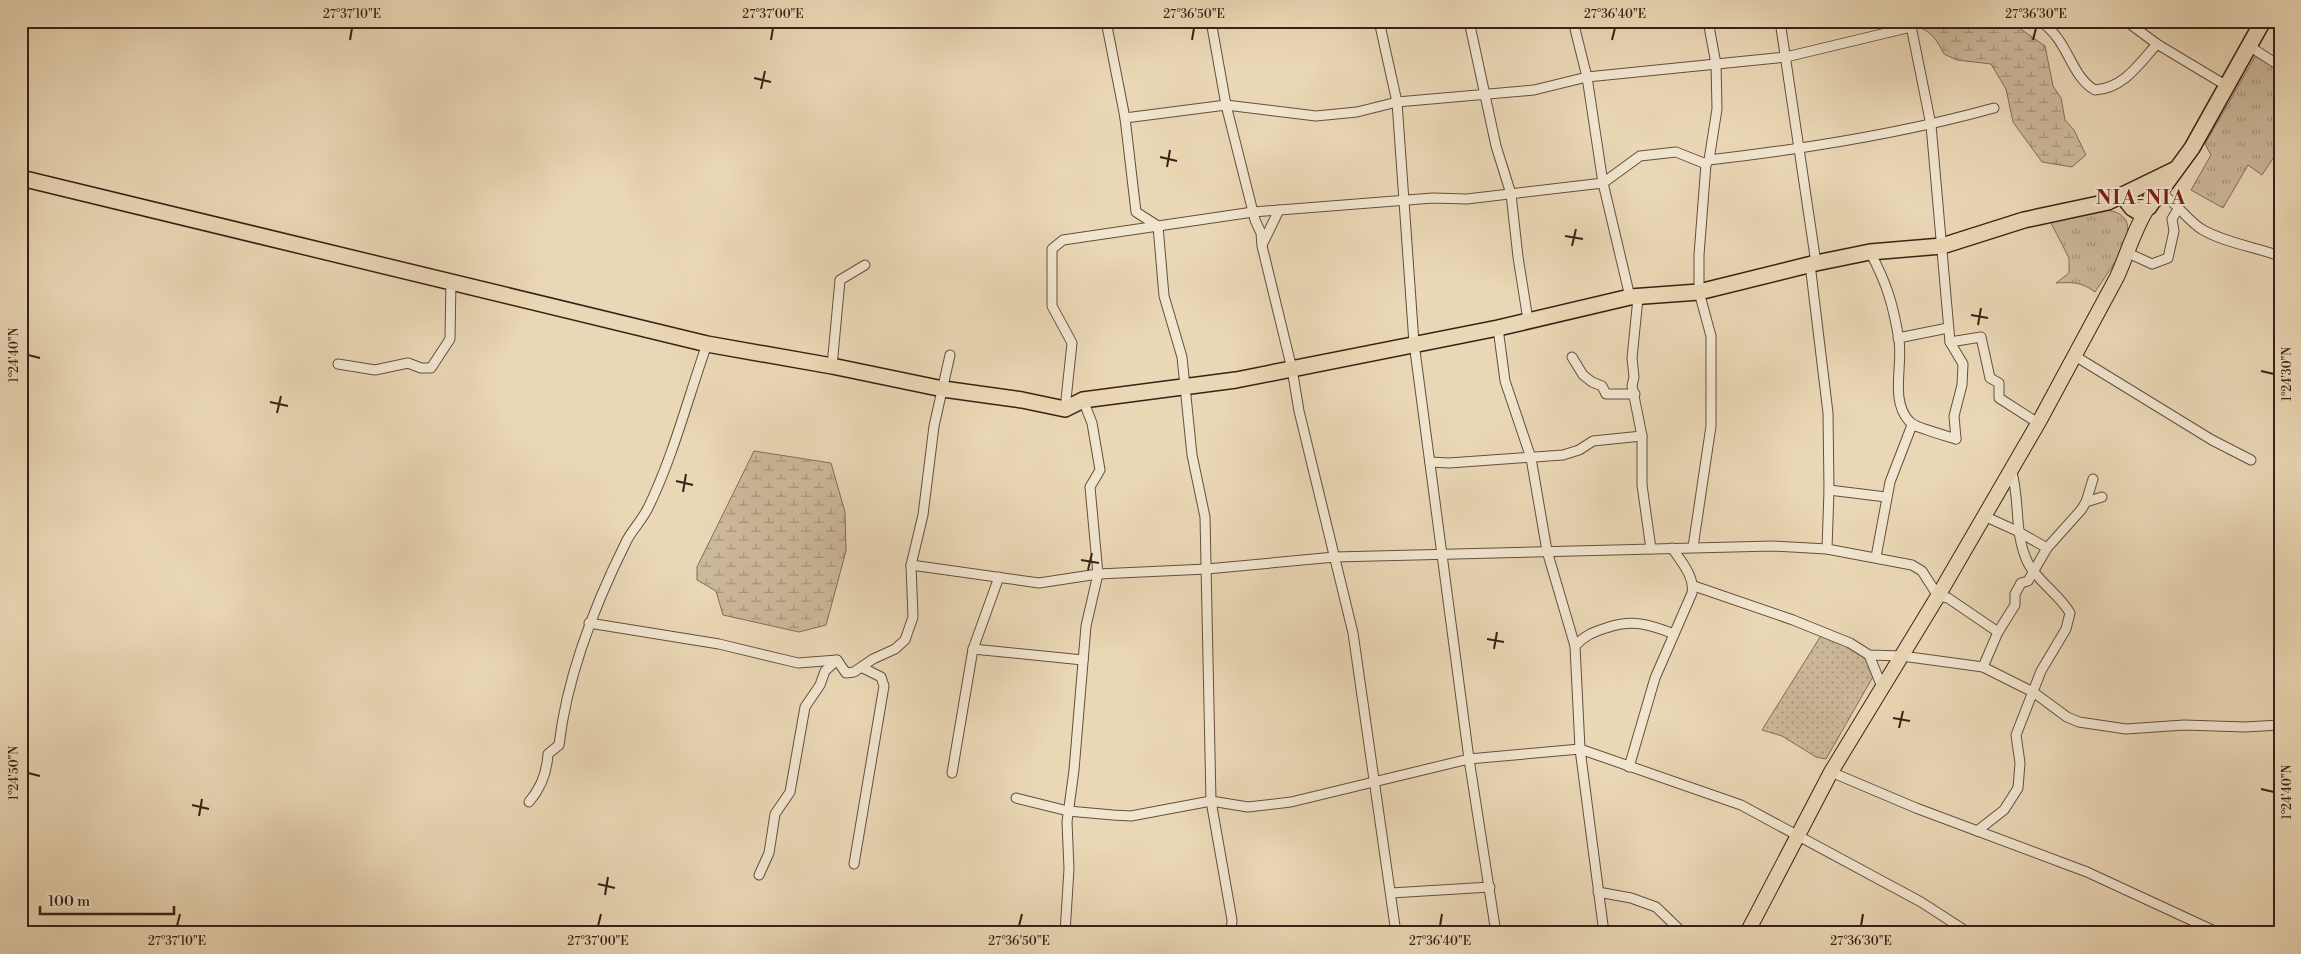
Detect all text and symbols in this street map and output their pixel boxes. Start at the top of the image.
text: 27°37'10"E [323,7,381,22]
text: 27°37'00"E [742,7,804,22]
text: 27°36'50"E [1163,7,1225,22]
text: 27°36'40"E [1584,7,1646,22]
text: 27°36'30"E [2005,7,2067,22]
district label: NIA-NIA [2096,186,2186,211]
text: 1°24'40"N [7,327,22,383]
text: 1°24'30"N [2280,347,2295,401]
text: 1°24'50"N [7,746,22,800]
text: 1°24'40"N [2280,764,2295,820]
scale bar [40,884,174,916]
text: 100 m [48,892,90,911]
text: 27°37'10"E [148,934,206,949]
text: 27°37'00"E [567,934,629,949]
text: 27°36'50"E [988,934,1050,949]
text: 27°36'40"E [1409,934,1471,949]
text: 27°36'30"E [1830,934,1892,949]

